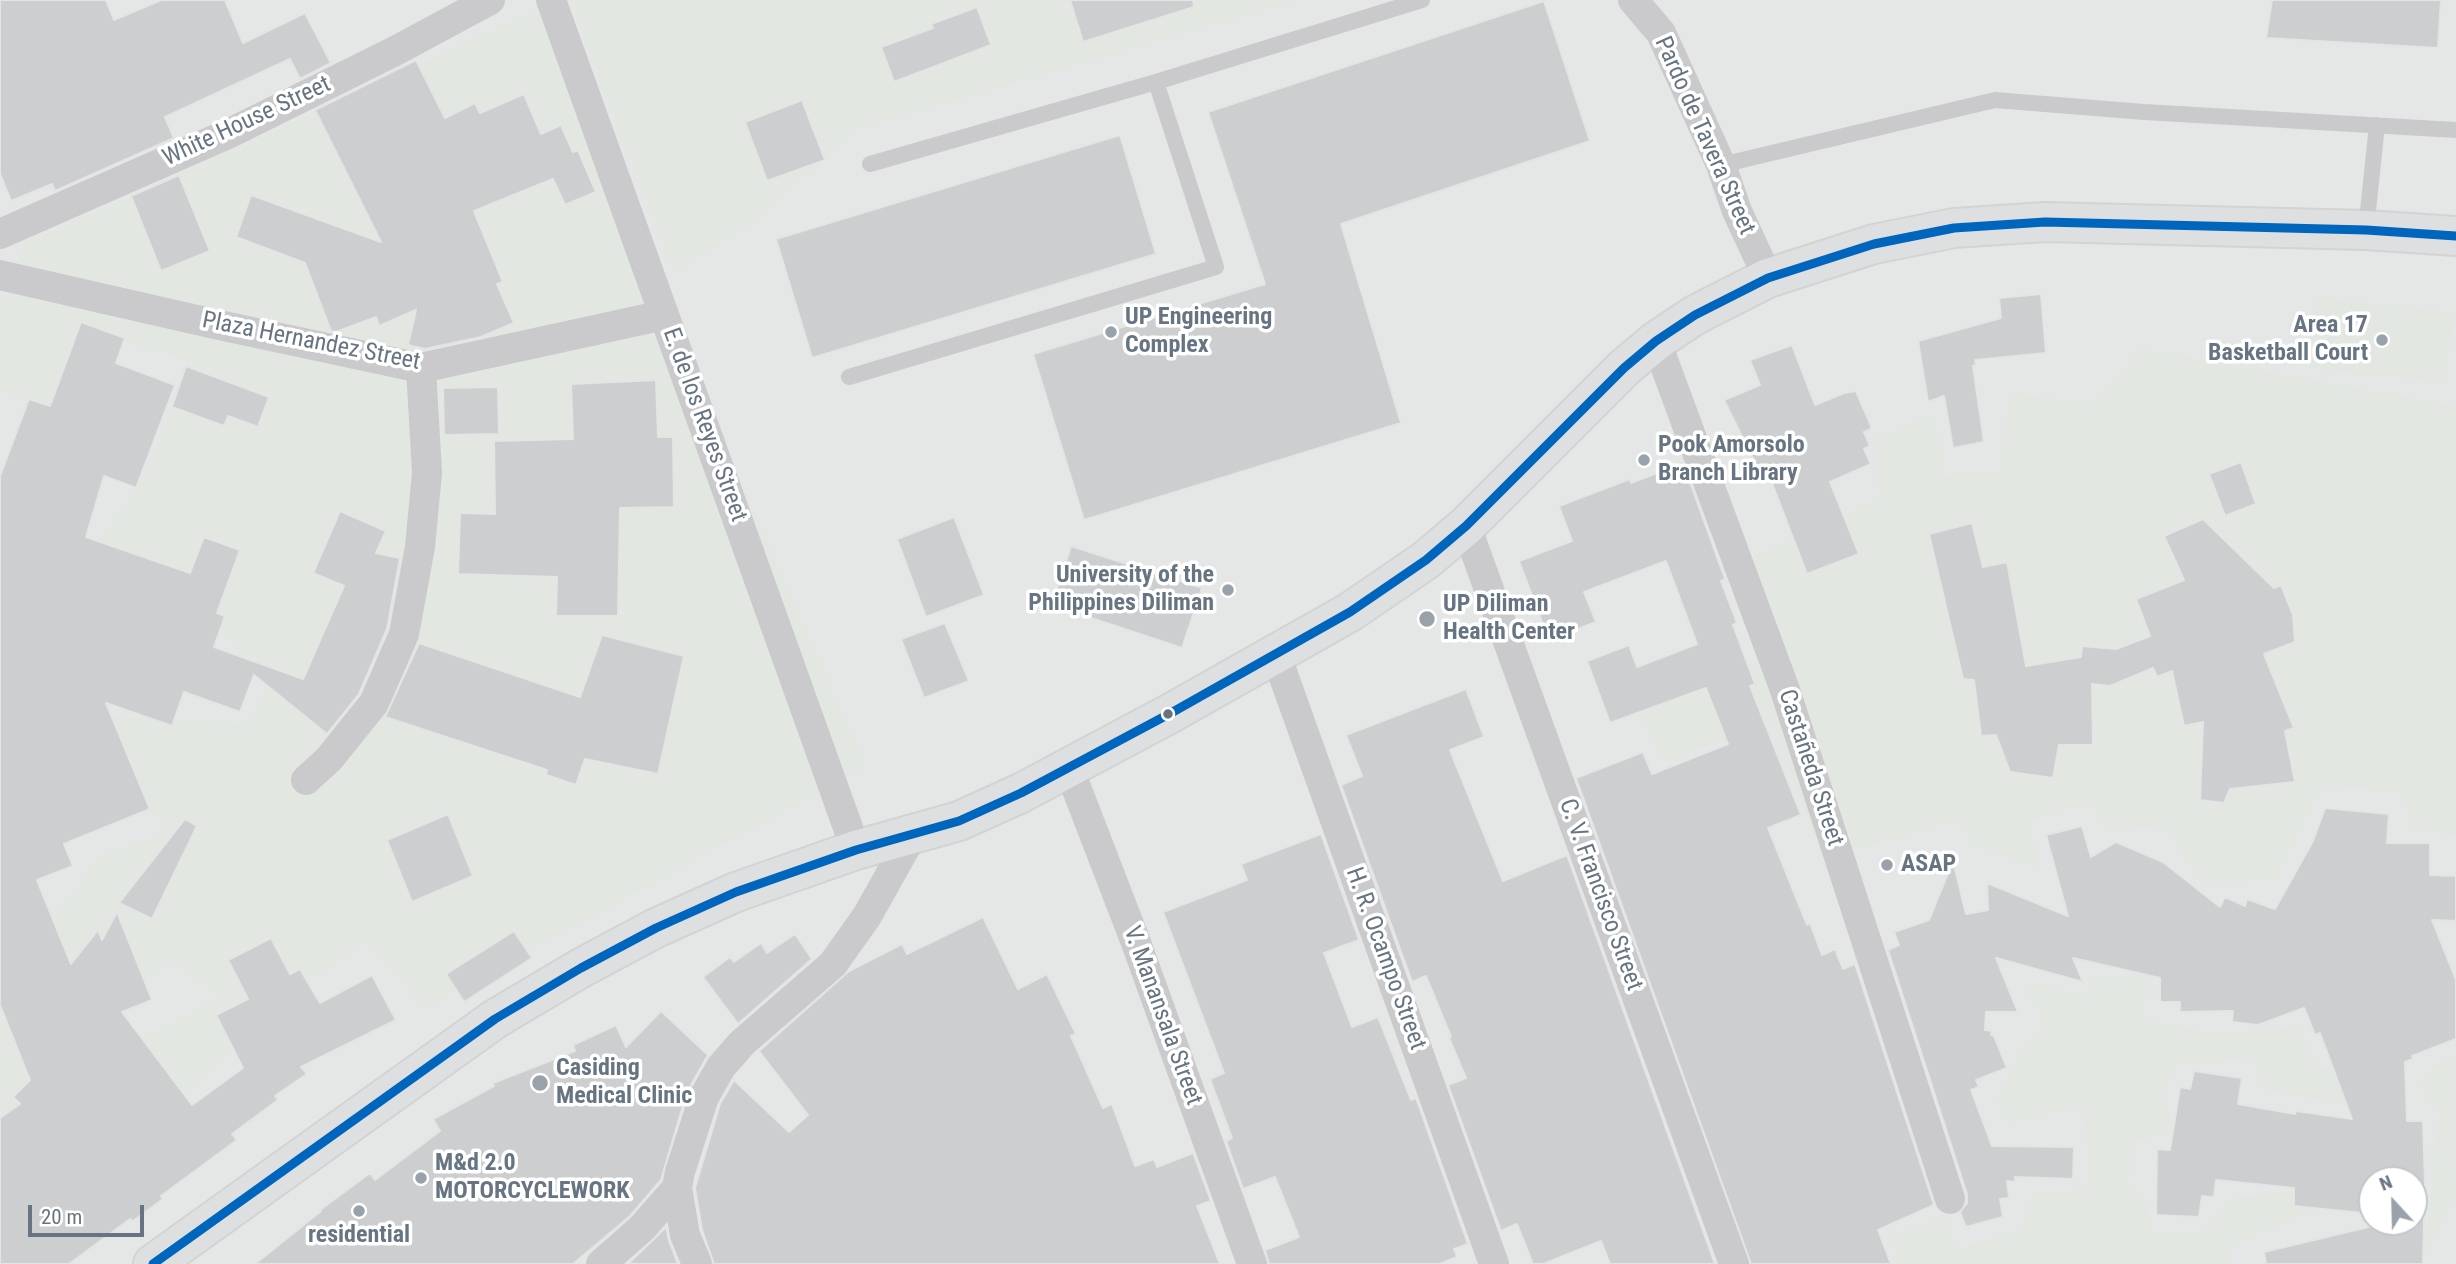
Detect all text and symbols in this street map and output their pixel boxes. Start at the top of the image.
street label: Pardo de Tavera Street [1647,32,1761,240]
street label: White House Street [159,71,335,173]
place label: UP Engineering Complex [1125,304,1272,360]
street label: Plaza Hernandez Street [200,307,422,377]
place label: Area 17 Basketball Court [2208,312,2368,368]
street label: E. de los Reyes Street [656,324,752,526]
marker: UP Engineering Complex [1103,324,1119,340]
marker: Area 17 Basketball Court [2374,332,2390,348]
place label: Pook Amorsolo Branch Library [1658,432,1805,488]
marker: Pook Amorsolo Branch Library [1636,452,1652,468]
place label: University of the Philippines Diliman [1028,562,1214,618]
marker: University of the Philippines Diliman [1220,582,1236,598]
place label: UP Diliman Health Center [1443,591,1575,647]
marker: UP Diliman Health Center [1417,609,1437,629]
street label: Castañeda Street [1771,686,1849,850]
unlabelled marker [1161,707,1175,721]
street label: C. V. Francisco Street [1552,795,1648,995]
place label: ASAP [1901,851,1956,879]
marker: ASAP [1879,857,1895,873]
street label: H. R. Ocampo Street [1339,864,1431,1054]
street label: V. Manansala Street [1116,923,1208,1109]
place label: Casiding Medical Clinic [556,1055,692,1111]
marker: Casiding Medical Clinic [530,1073,550,1093]
place label: M&d 2.0 MOTORCYCLEWORK [435,1150,629,1206]
north arrow [2358,1166,2428,1236]
marker: M&d 2.0 MOTORCYCLEWORK [413,1170,429,1186]
text: N [2376,1170,2395,1196]
scale bar [32,1190,147,1234]
marker: residential [351,1203,367,1219]
text: 20 m [41,1205,82,1229]
place label: residential [308,1222,410,1250]

